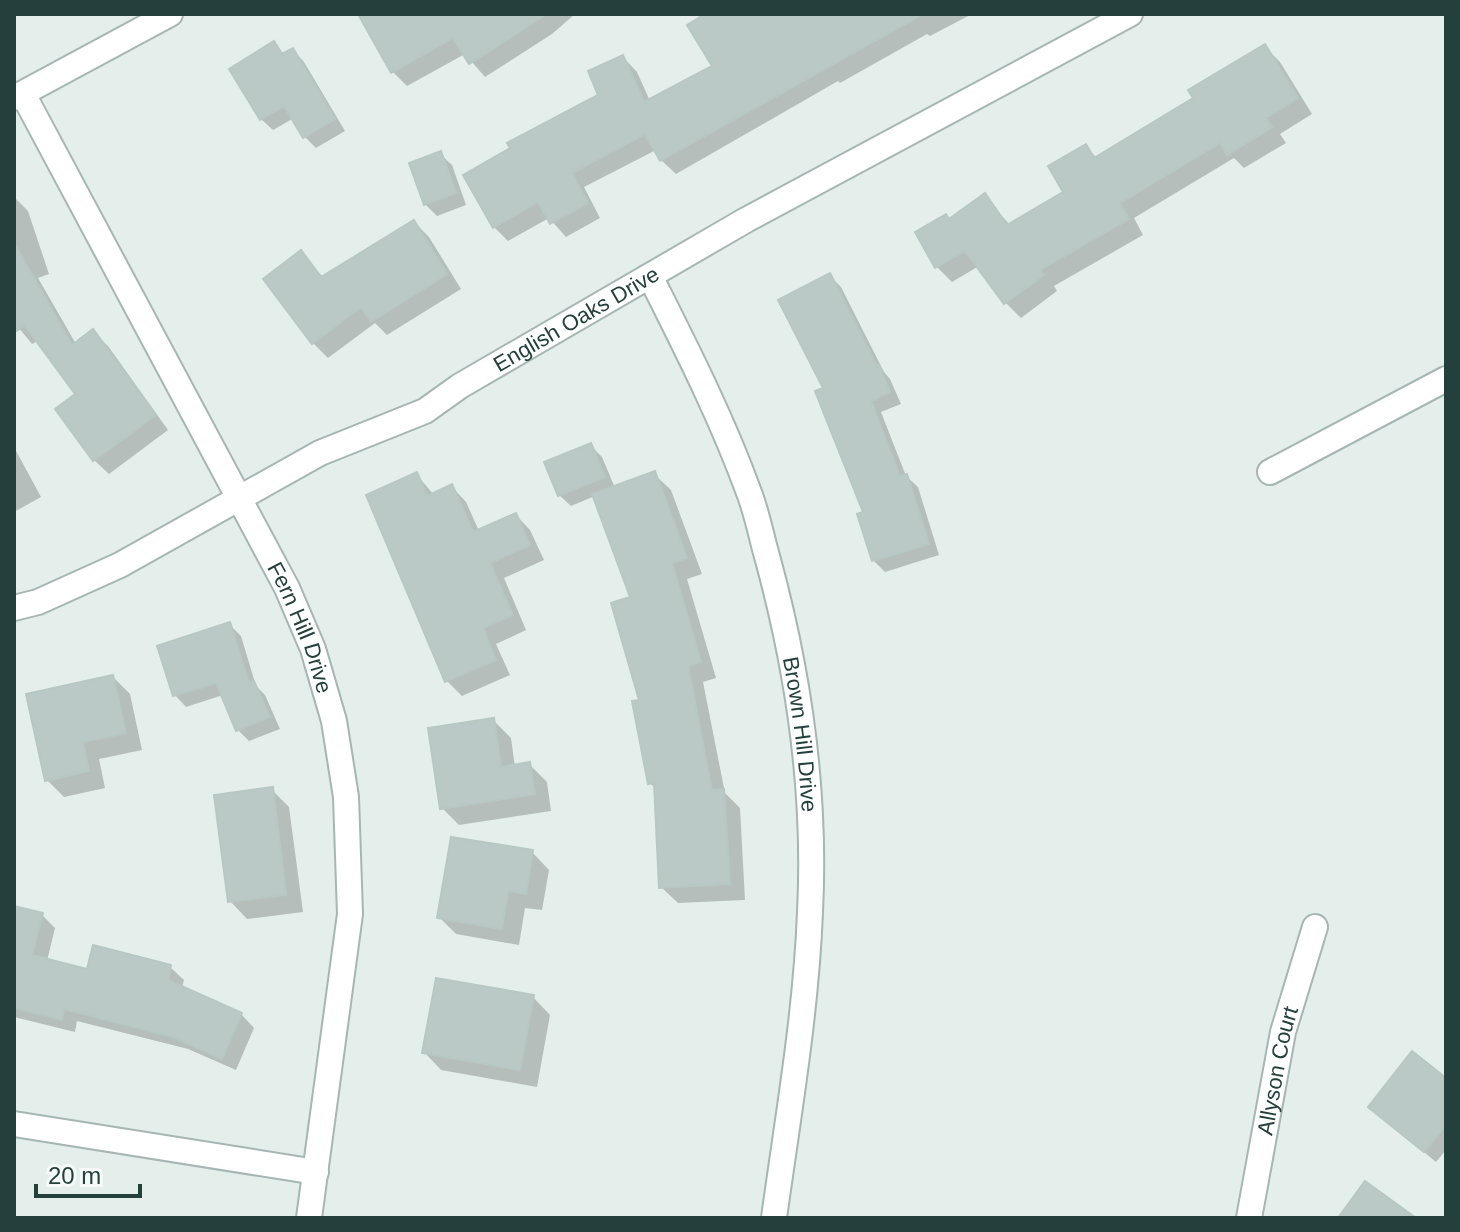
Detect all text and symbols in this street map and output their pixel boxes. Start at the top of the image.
street label: English Oaks Drive [489,261,663,377]
street label: Fern Hill Drive [262,558,337,696]
street label: Brown Hill Drive [778,655,822,813]
street label: Allyson Court [1252,1003,1303,1137]
scale bar [36,1148,140,1198]
text: 20 m [48,1162,101,1189]

